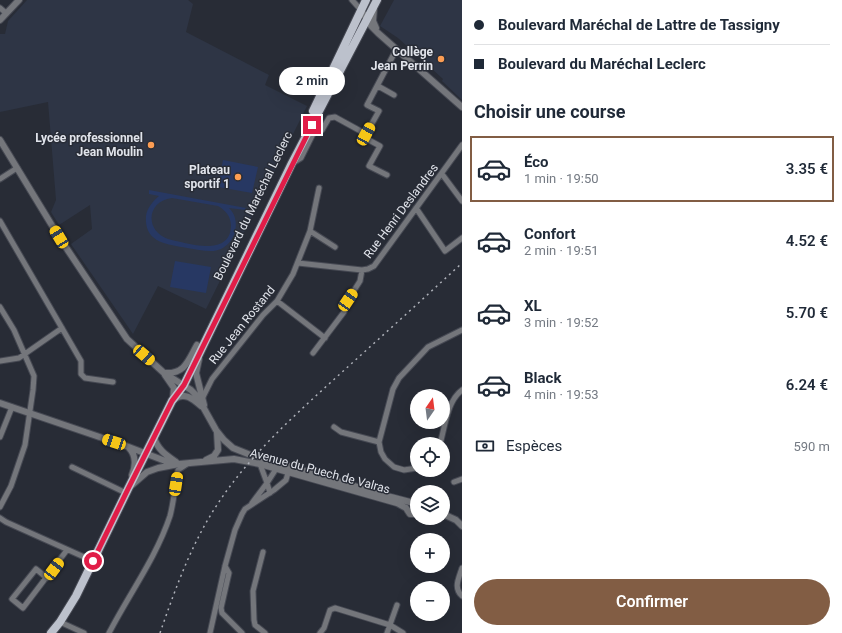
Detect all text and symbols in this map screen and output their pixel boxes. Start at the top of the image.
text: Boulevard Maréchal de Lattre de Tassigny [498,16,780,34]
place label: Collège Jean Perrin [371,45,434,73]
marker: Collège Jean Perrin [436,54,446,64]
text: Boulevard du Maréchal Leclerc [498,55,706,73]
callout: 2 min [279,67,345,95]
text: 2 min [296,73,328,88]
text: Choisir une course [474,101,625,122]
route end [303,116,321,134]
car [355,121,377,147]
street label: Boulevard du Maréchal Leclerc [211,129,295,283]
place label: Lycée professionnel Jean Moulin [35,131,143,159]
marker: Lycée professionnel Jean Moulin [146,140,156,150]
icon: car [476,151,512,187]
text: Éco [524,153,549,171]
text: 3.35 € [786,160,828,178]
street label: Rue Henri Deslandres [361,161,441,261]
place label: Plateau sportif 1 [184,163,230,191]
text: 1 min · 19:50 [524,171,599,186]
marker: Plateau sportif 1 [233,172,243,182]
icon: car [476,223,512,259]
car [48,224,70,250]
text: Confort [524,225,575,243]
text: 4.52 € [786,232,828,250]
text: 2 min · 19:51 [524,243,599,258]
street label: Rue Jean Rostand [206,283,278,367]
car [336,287,360,313]
icon: car [476,295,512,331]
text: XL [524,297,542,315]
text: 5.70 € [786,304,828,322]
text: 3 min · 19:52 [524,315,599,330]
car [131,343,157,367]
icon: car [476,367,512,403]
text: Black [524,369,561,387]
text: 6.24 € [786,376,828,394]
text: 4 min · 19:53 [524,387,599,402]
north arrow [410,389,450,429]
map controls [410,389,450,621]
car [101,433,127,451]
icon: cash [474,435,496,457]
button: locate [410,437,450,477]
text: Espèces [506,437,562,455]
text: 590 m [793,439,830,454]
street label: Avenue du Puech de Valras [248,446,392,496]
car [168,471,184,497]
button: layers [410,485,450,525]
button: + [410,533,450,573]
route start [84,552,102,570]
car [42,556,66,582]
button: Confirmer [474,579,830,625]
button: − [410,581,450,621]

